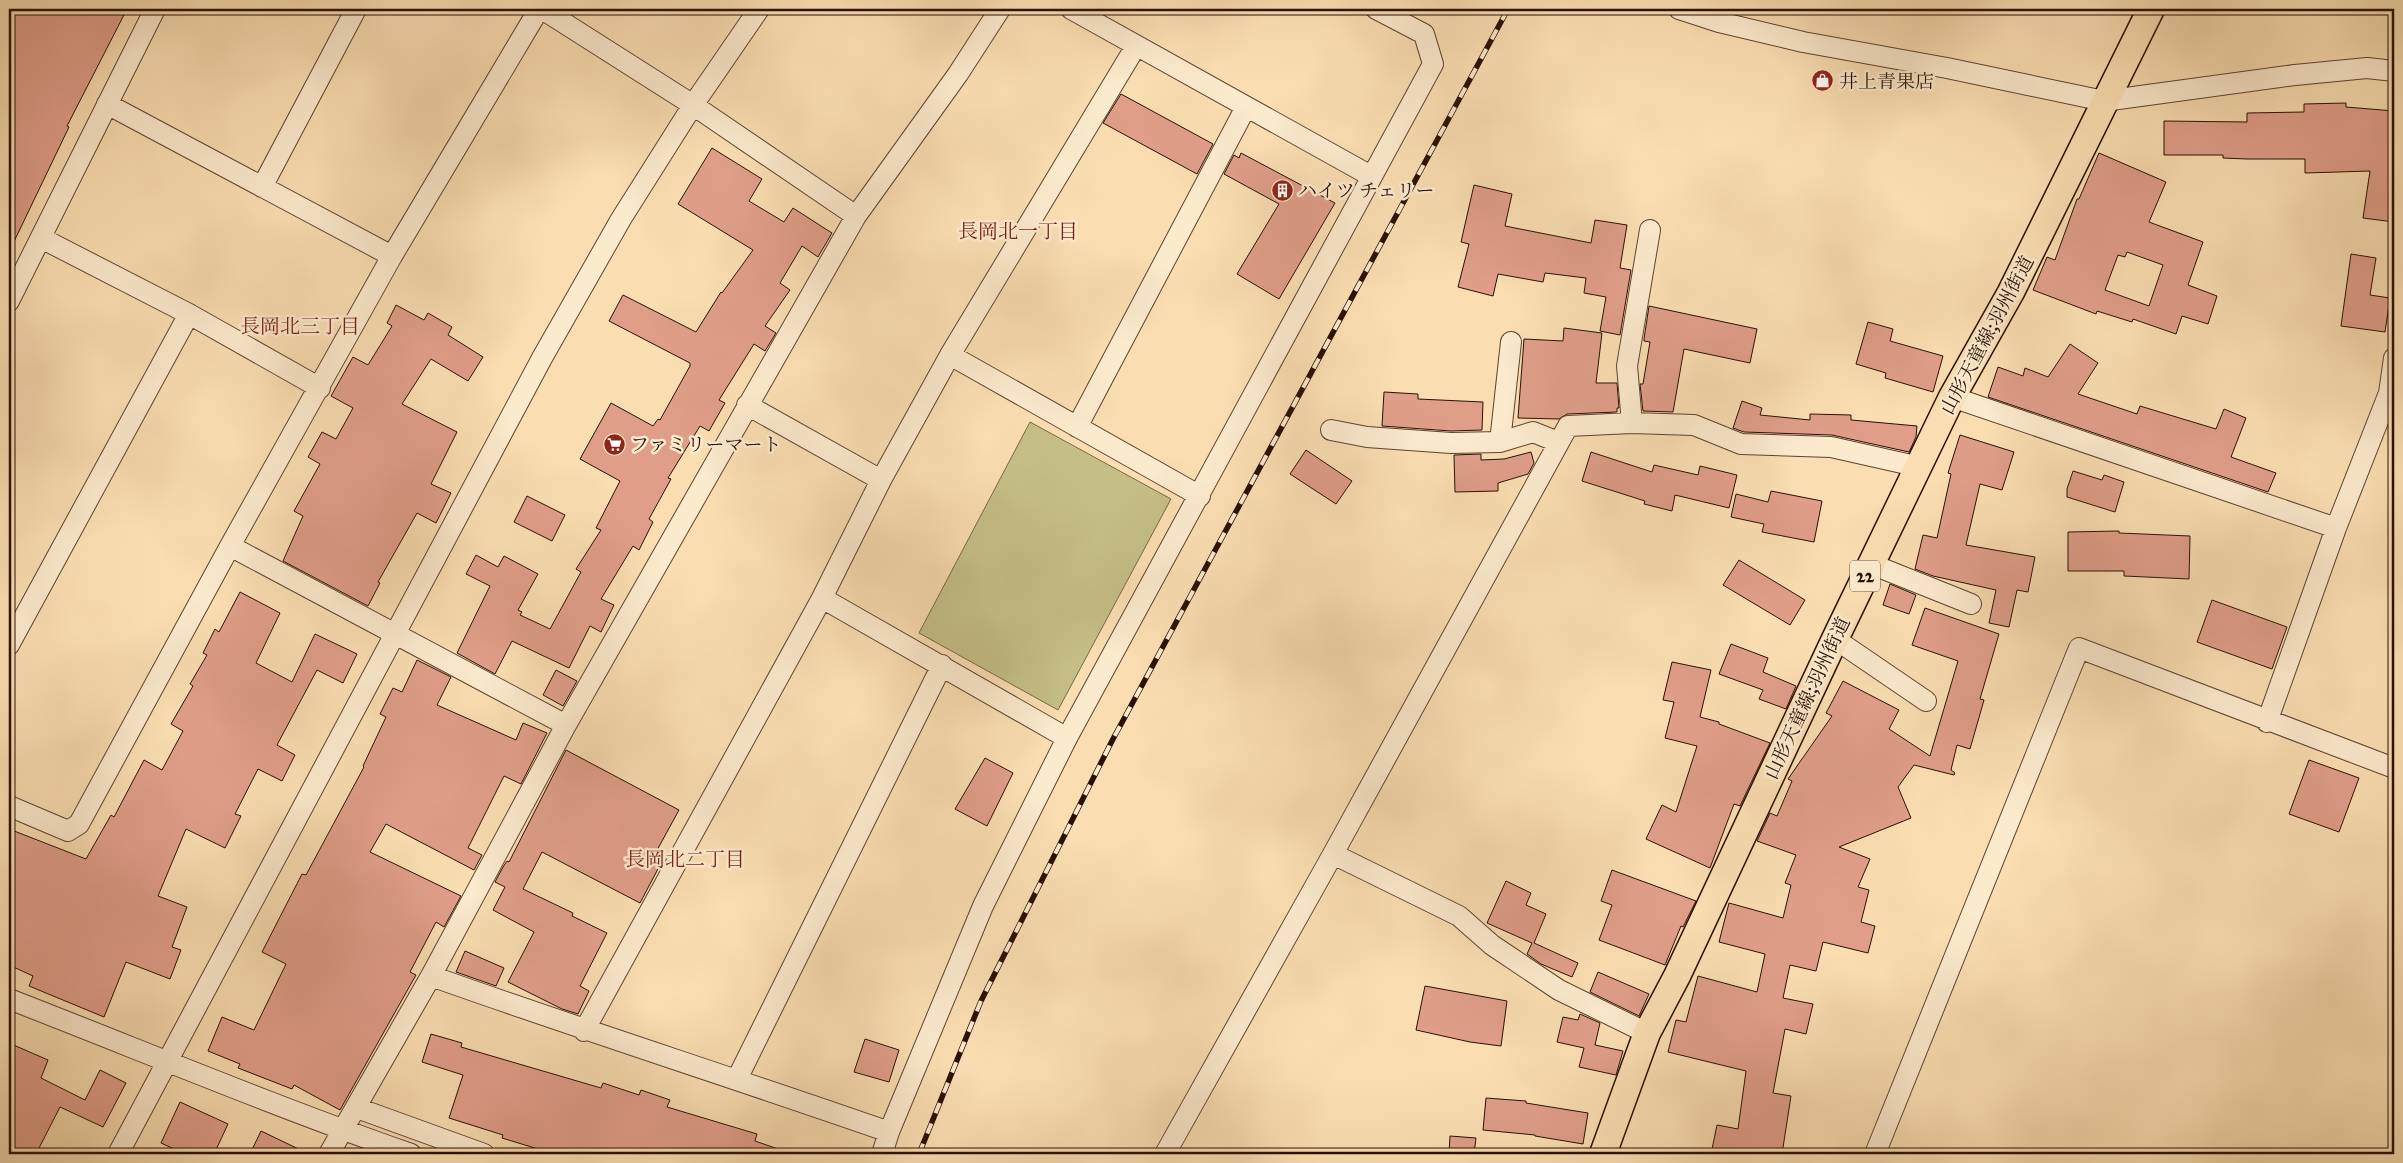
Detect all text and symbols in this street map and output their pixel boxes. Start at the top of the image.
shop icon: 井上青果店 [1811,69,1835,93]
place label: 井上青果店 [1839,70,1934,93]
building icon: ハイツ チェリー [1270,178,1294,202]
place label: ハイツ チェリー [1298,179,1435,202]
district label: 長岡北一丁目 [958,219,1078,243]
street label: 山形天童線;羽州街道 [1935,252,2039,418]
district label: 長岡北三丁目 [240,314,360,338]
supermarket icon: ファミリーマート [602,432,626,456]
place label: ファミリーマート [630,433,782,456]
road number: 22 [1850,560,1880,592]
street label: 山形天童線;羽州街道 [1759,613,1855,783]
district label: 長岡北二丁目 [625,847,745,871]

